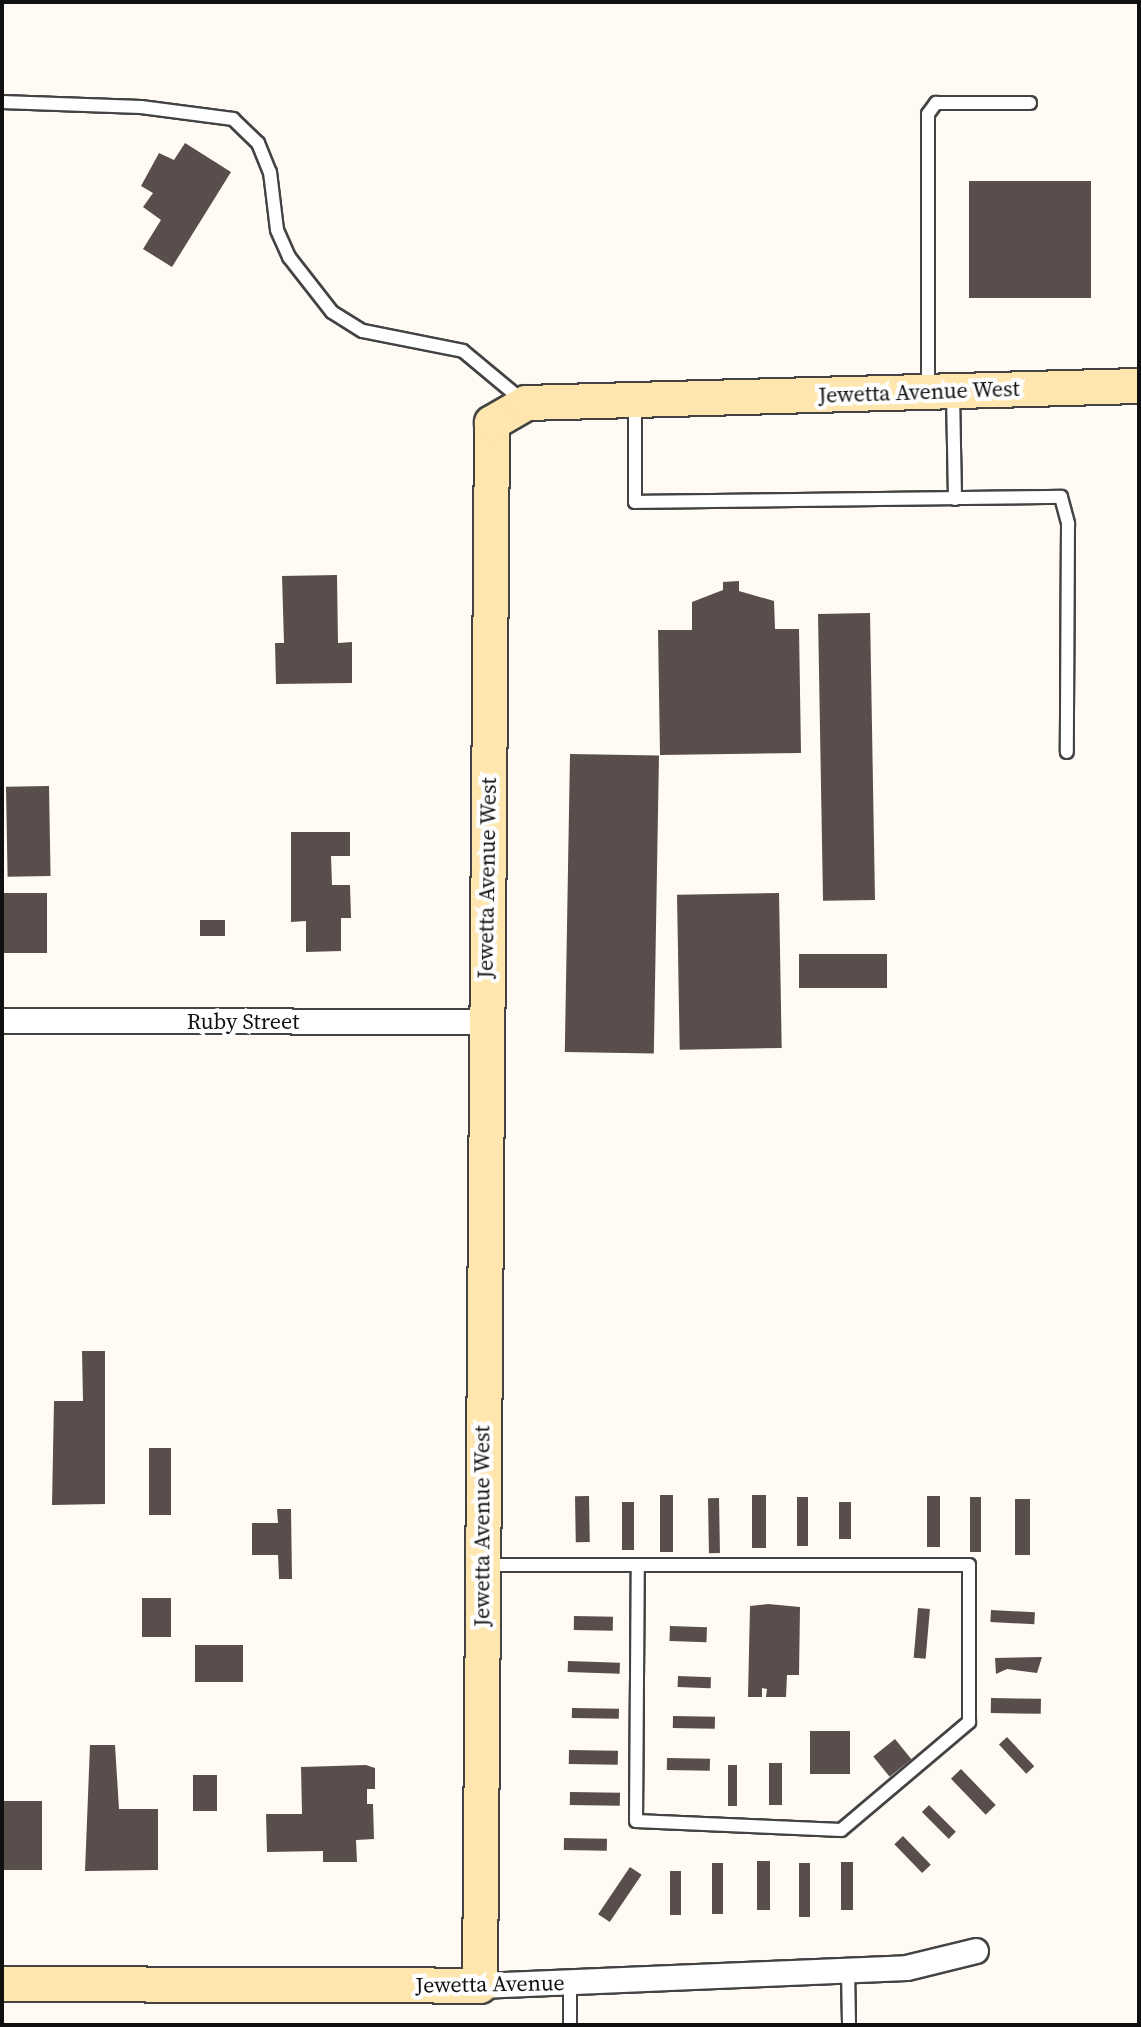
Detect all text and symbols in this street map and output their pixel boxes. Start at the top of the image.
street label: Jewetta Avenue West [818,375,1020,409]
street label: Jewetta Avenue West [472,777,502,979]
street label: Ruby Street [187,1009,299,1035]
street label: Jewetta Avenue West [469,1425,495,1627]
street label: Jewetta Avenue [415,1969,565,1999]

